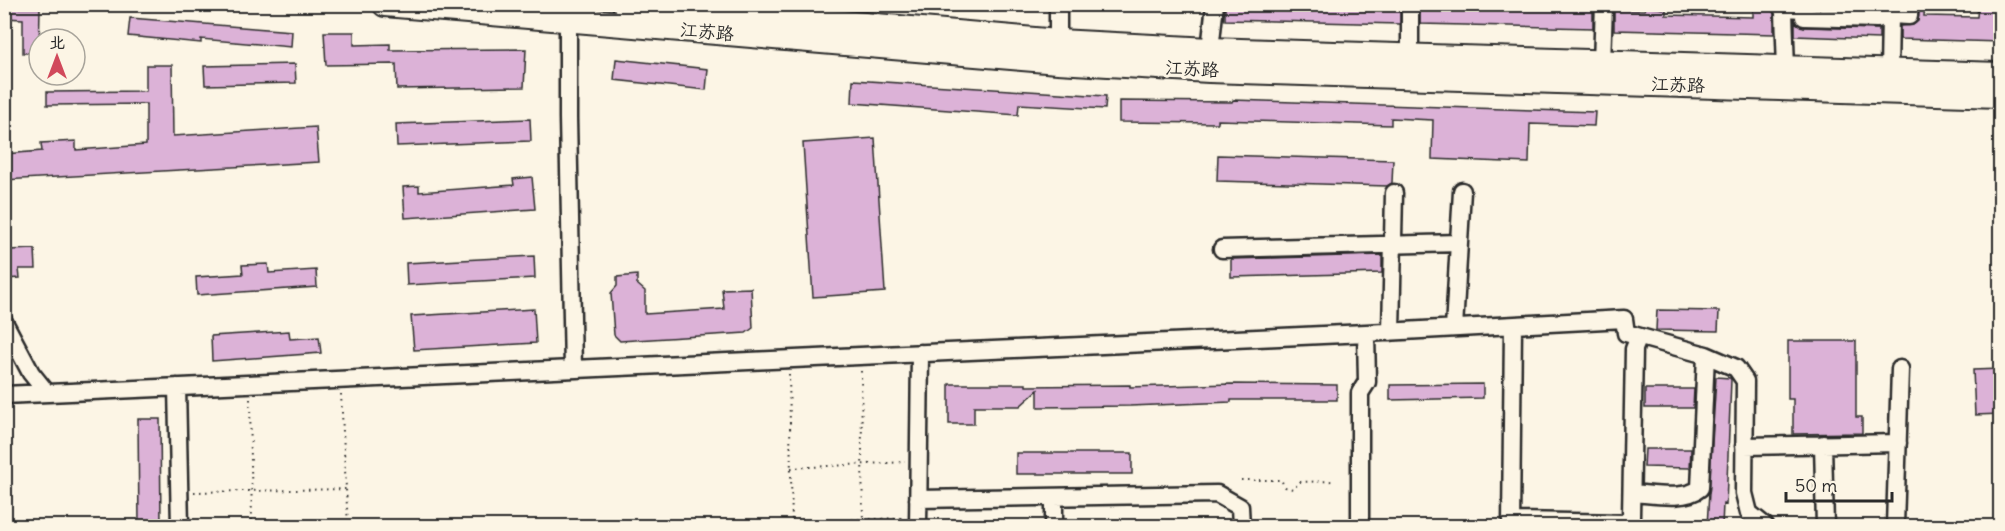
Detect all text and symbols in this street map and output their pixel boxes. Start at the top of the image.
street label: 江苏路 [679,18,735,45]
north arrow [27,27,87,87]
text: 北 [49,32,65,52]
street label: 江苏路 [1164,56,1220,81]
street label: 江苏路 [1651,72,1705,97]
scale bar [1786,465,1892,503]
text: 50 m [1795,474,1837,497]

